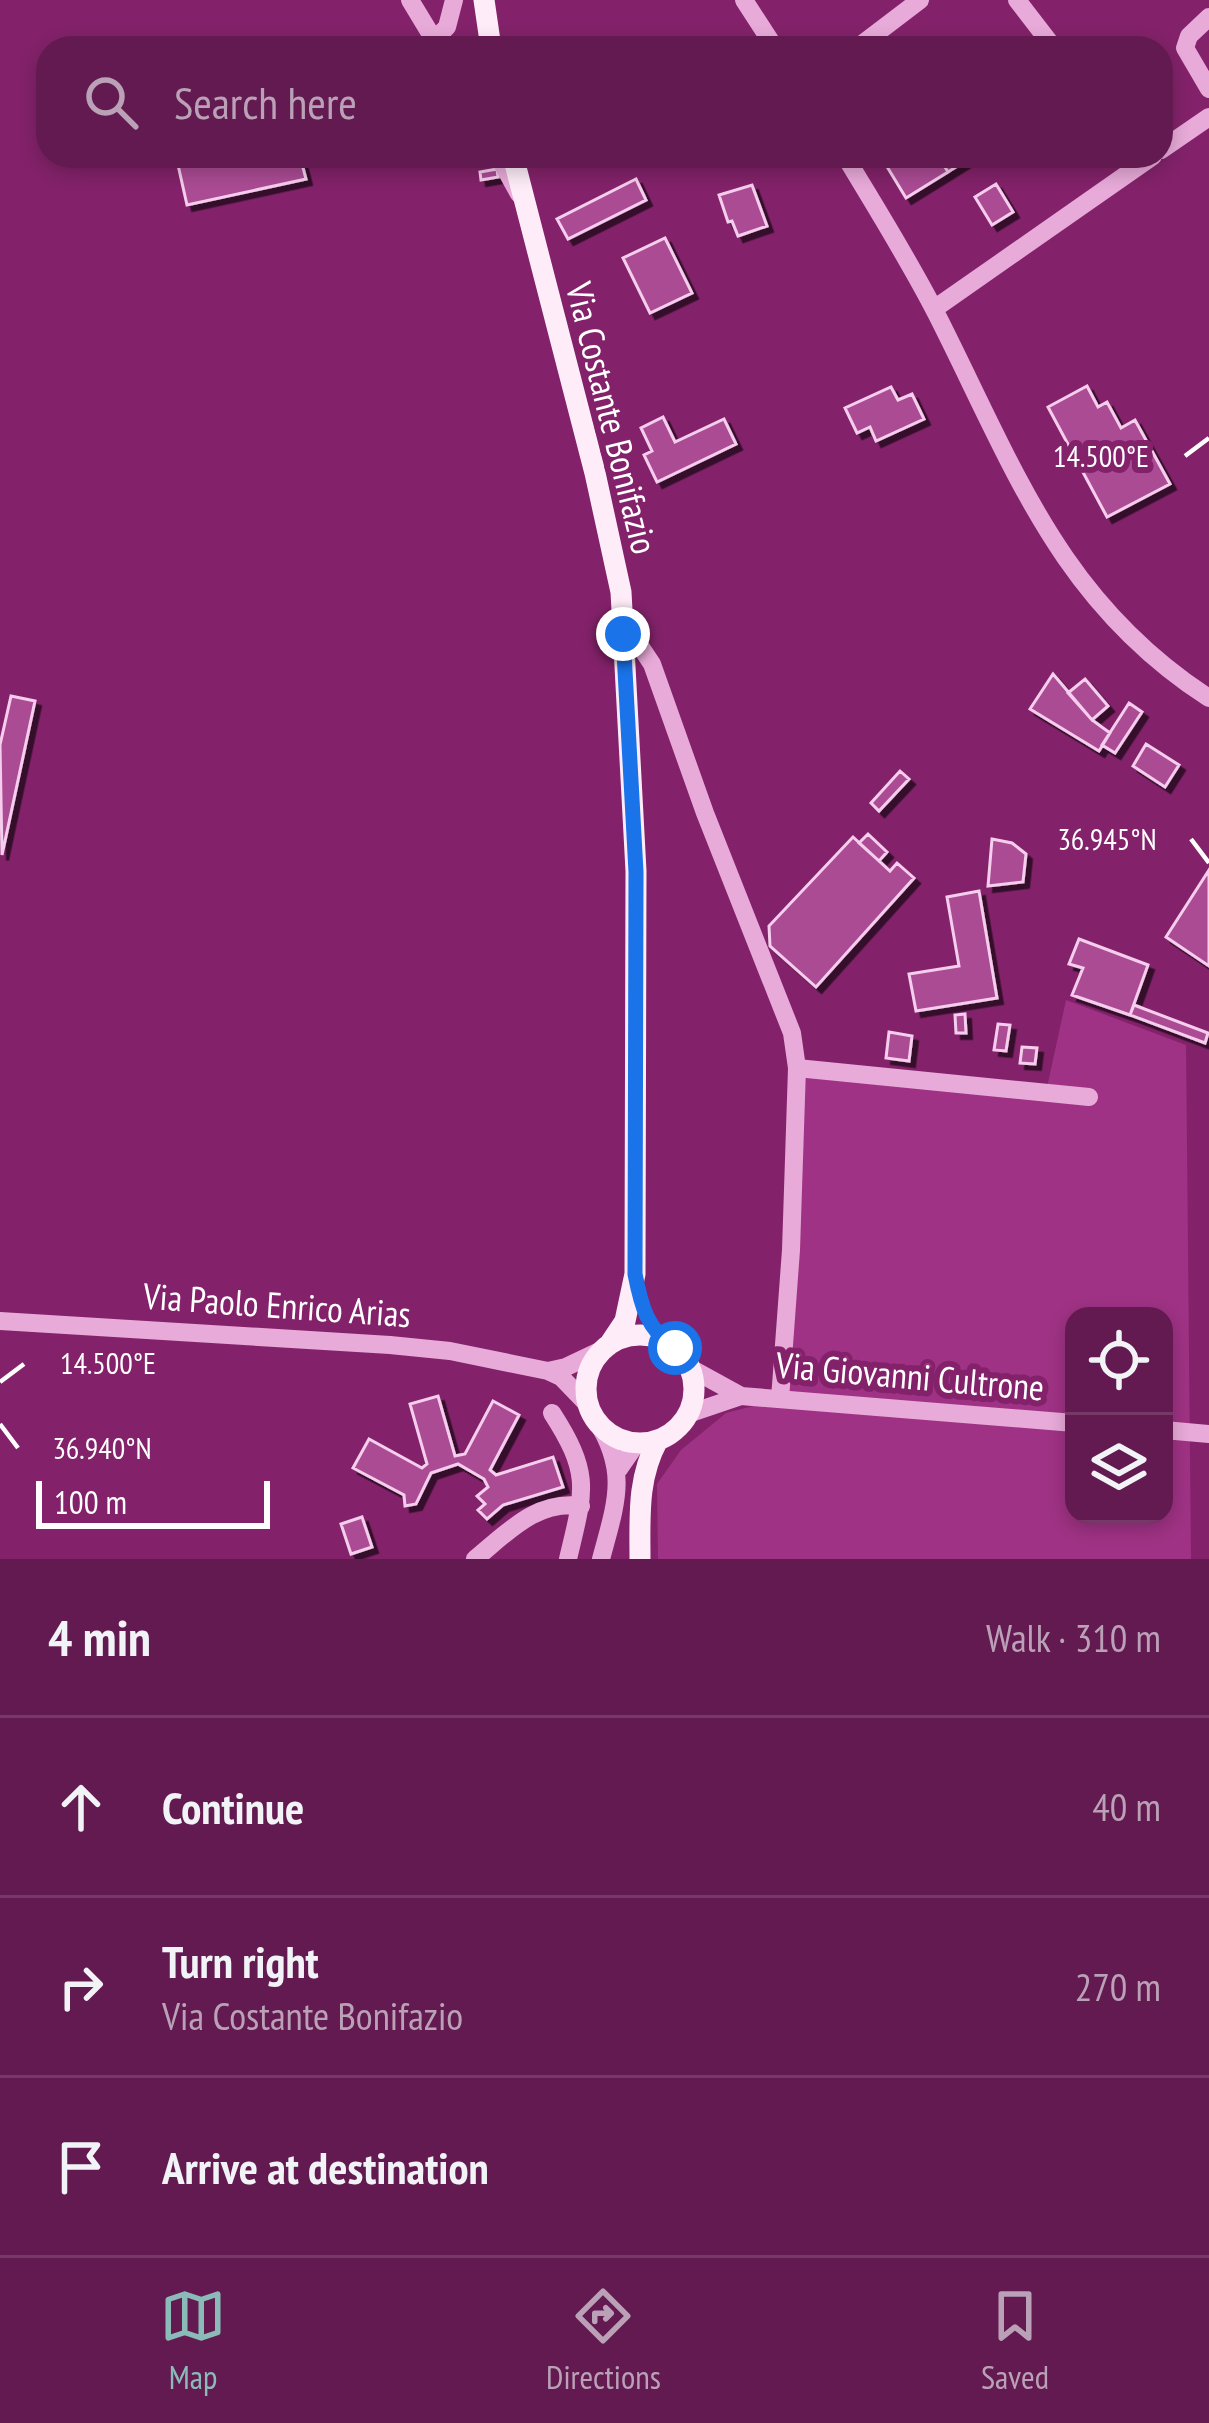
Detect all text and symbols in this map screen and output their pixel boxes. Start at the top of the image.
search box [36,36,1173,168]
icon: search [78,69,144,135]
text: Search here [174,73,357,131]
street label: Via Costante Bonifazio [556,276,669,558]
text: 14.500°E [1053,436,1149,475]
route end [596,607,650,661]
text: 36.945°N [1057,819,1157,858]
street label: Via Paolo Enrico Arias [141,1272,412,1337]
map controls [1065,1307,1173,1523]
button: locate [1065,1307,1173,1415]
route start [648,1321,702,1375]
street label: Via Giovanni Cultrone [773,1340,1046,1411]
text: 14.500°E [60,1343,156,1382]
button: layers [1065,1415,1173,1523]
text: 36.940°N [52,1428,152,1467]
scale bar [36,1475,270,1528]
text: 100 m [54,1480,127,1523]
text: 4 min [48,1604,151,1670]
text: Walk · 310 m [986,1612,1161,1663]
icon: ahead [48,1774,114,1840]
text: Continue [162,1778,304,1836]
text: 40 m [1092,1781,1161,1832]
text: Turn right [162,1932,319,1990]
icon: right [48,1954,114,2020]
text: 270 m [1075,1961,1161,2012]
text: Via Costante Bonifazio [162,1990,463,2041]
icon: arrive [48,2134,114,2200]
text: Arrive at destination [162,2138,489,2196]
tab: Map [160,2283,226,2398]
tab: Directions [546,2283,661,2398]
tab: Saved [981,2283,1049,2398]

